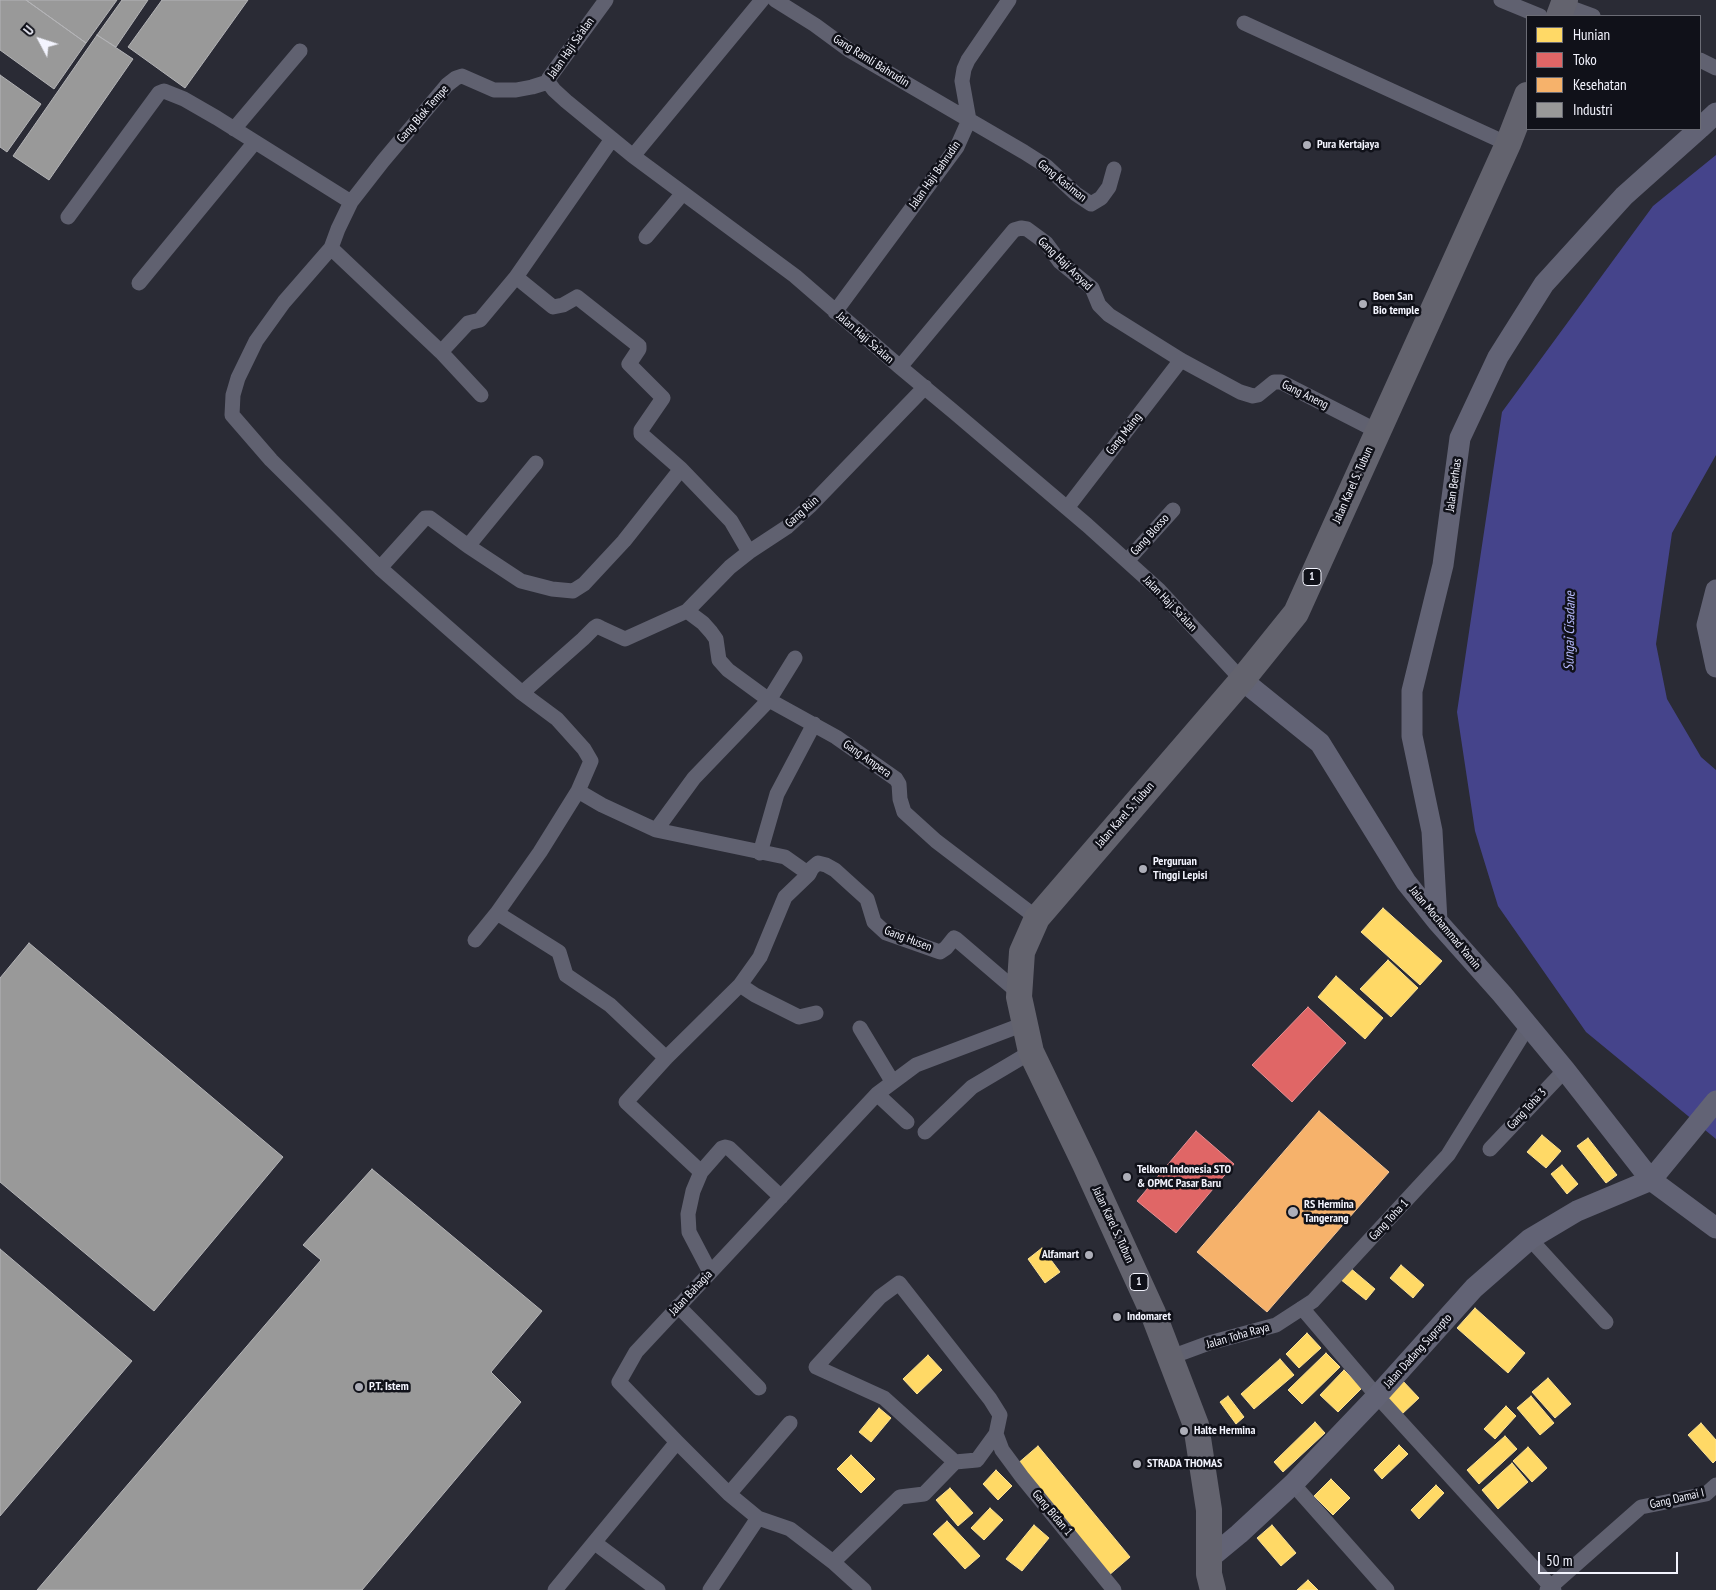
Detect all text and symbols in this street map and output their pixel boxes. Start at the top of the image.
north arrow [15,15,65,65]
street label: Jalan Haji Sa'alan [545,15,597,81]
legend [1526,15,1701,130]
text: U [19,22,38,39]
text: Hunian [1573,25,1610,44]
street label: Gang Ramli Bahrudin [830,32,912,90]
text: Toko [1573,50,1597,69]
text: Kesehatan [1573,75,1627,94]
street label: Gang Blok Tempe [394,82,452,146]
text: Industri [1573,100,1613,119]
street label: Jalan Haji Bahrudin [906,138,964,212]
place label: Pura Kertajaya [1317,138,1379,152]
marker: Pura Kertajaya [1301,139,1313,151]
street label: Gang Kasiman [1035,157,1089,205]
street label: Gang Haji Arsyad [1035,234,1095,294]
place label: Boen San Bio temple [1373,290,1419,318]
marker: Boen San Bio temple [1357,298,1369,310]
street label: Jalan Haji Sa'alan [833,309,897,367]
street label: Gang Aneng [1279,378,1331,412]
street label: Gang Maing [1103,410,1145,458]
street label: Jalan Karel S. Tubun [1330,445,1376,525]
street label: Jalan Berhias [1443,457,1465,513]
street label: Gang Riin [782,493,822,531]
street label: Gang Blosso [1128,511,1172,559]
road number: 1 [1303,568,1321,586]
street label: Jalan Haji Sa'alan [1140,573,1200,635]
water label: Sungai Cisadane [1561,591,1579,671]
street label: Gang Ampera [840,737,894,781]
street label: Jalan Karel S. Tubun [1093,779,1157,851]
place label: Perguruan Tinggi Lepisi [1153,855,1207,883]
marker: Perguruan Tinggi Lepisi [1137,863,1149,875]
street label: Jalan Mochammad Yamin [1406,884,1484,972]
street label: Gang Husen [882,923,934,955]
street label: Gang Toha 3 [1504,1085,1550,1133]
place label: Telkom Indonesia STO & OPMC Pasar Baru [1137,1163,1231,1191]
marker: Telkom Indonesia STO & OPMC Pasar Baru [1121,1171,1133,1183]
street label: Jalan Karel S. Tubun [1089,1185,1137,1265]
street label: Gang Toha 1 [1366,1196,1412,1244]
place label: RS Hermina Tangerang [1304,1198,1354,1226]
marker: RS Hermina Tangerang [1286,1205,1300,1219]
place label: Alfamart [1042,1248,1079,1262]
marker: Alfamart [1083,1249,1095,1261]
street label: Jalan Bahagia [667,1268,715,1318]
road number: 1 [1130,1274,1148,1290]
place label: Indomaret [1127,1310,1171,1324]
marker: Indomaret [1111,1311,1123,1323]
street label: Jalan Dadang Suprapto [1381,1311,1455,1391]
street label: Jalan Toha Raya [1205,1320,1271,1352]
place label: P.T. Istem [369,1380,409,1394]
marker: P.T. Istem [353,1381,365,1393]
place label: Halte Hermina [1194,1424,1255,1438]
marker: Halte Hermina [1178,1425,1190,1437]
place label: STRADA THOMAS [1147,1457,1222,1471]
marker: STRADA THOMAS [1131,1458,1143,1470]
street label: Gang Damai I [1648,1486,1706,1512]
street label: Gang Bidan 1 [1029,1487,1075,1539]
scale bar [1541,1542,1681,1574]
text: 50 m [1546,1551,1572,1570]

